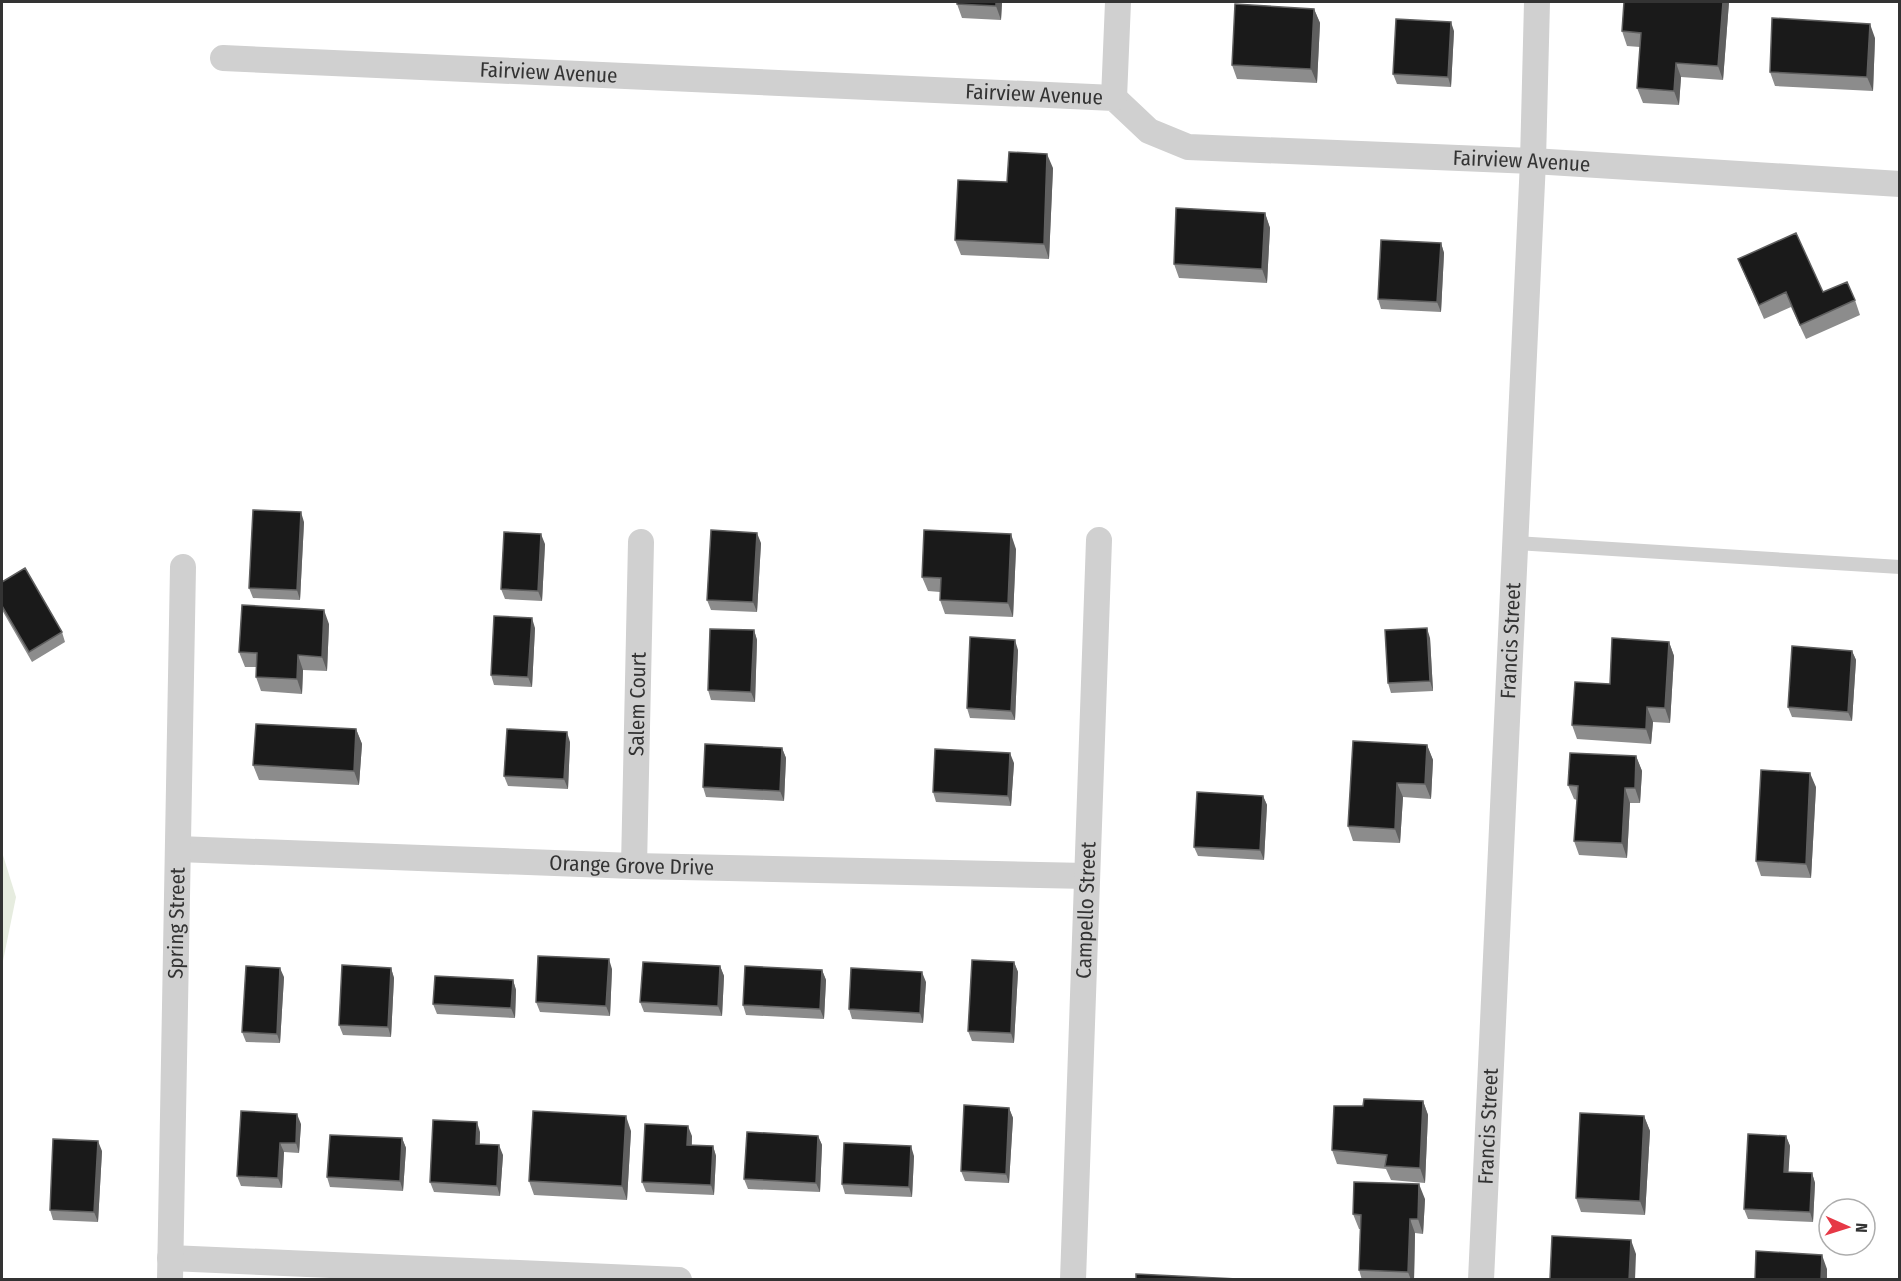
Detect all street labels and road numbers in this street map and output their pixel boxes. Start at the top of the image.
street label: Fairview Avenue [479,57,618,89]
street label: Fairview Avenue [965,78,1104,110]
street label: Fairview Avenue [1452,145,1591,178]
street label: Francis Street [1495,582,1526,699]
street label: Salem Court [623,652,652,756]
street label: Campello Street [1071,841,1101,979]
street label: Orange Grove Drive [549,850,714,881]
street label: Spring Street [162,867,191,979]
street label: Francis Street [1472,1067,1504,1185]

